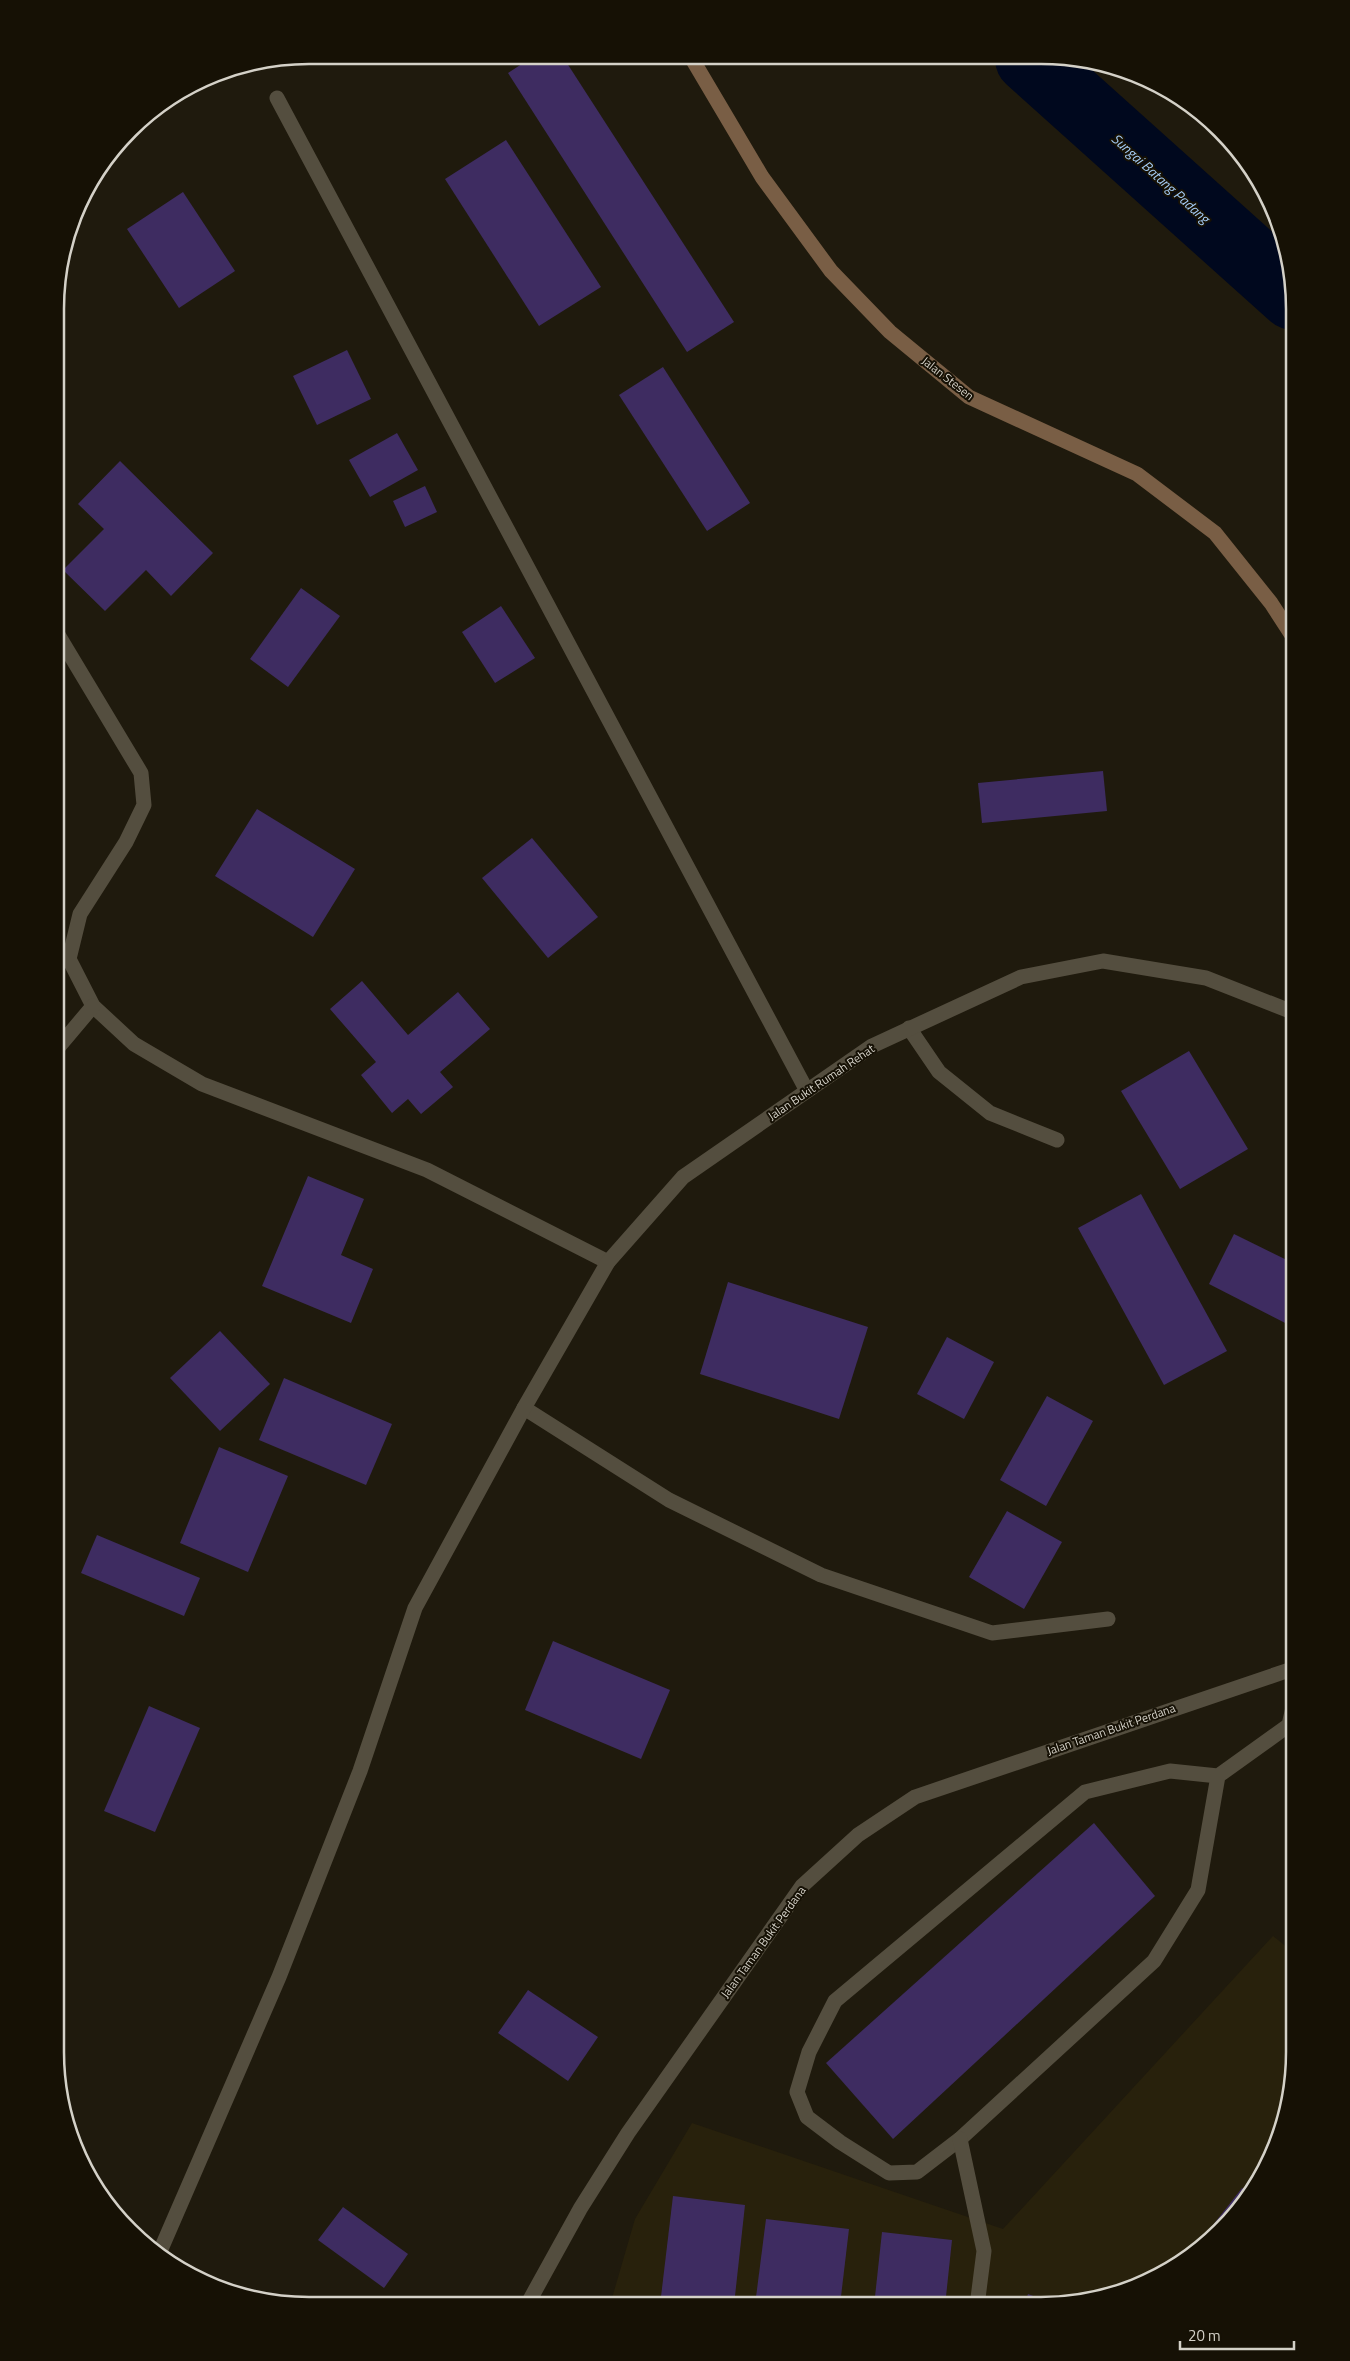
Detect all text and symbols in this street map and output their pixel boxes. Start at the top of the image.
water label: Sungai Batang Padang [1107,128,1216,229]
street label: Jalan Stesen [918,351,978,405]
street label: Jalan Bukit Rumah Rehat [764,1039,879,1125]
street label: Jalan Taman Bukit Perdana [1044,1698,1178,1760]
street label: Jalan Taman Bukit Perdana [716,1882,810,2002]
scale bar [1180,2318,1294,2350]
text: 20 m [1188,2324,1221,2347]

